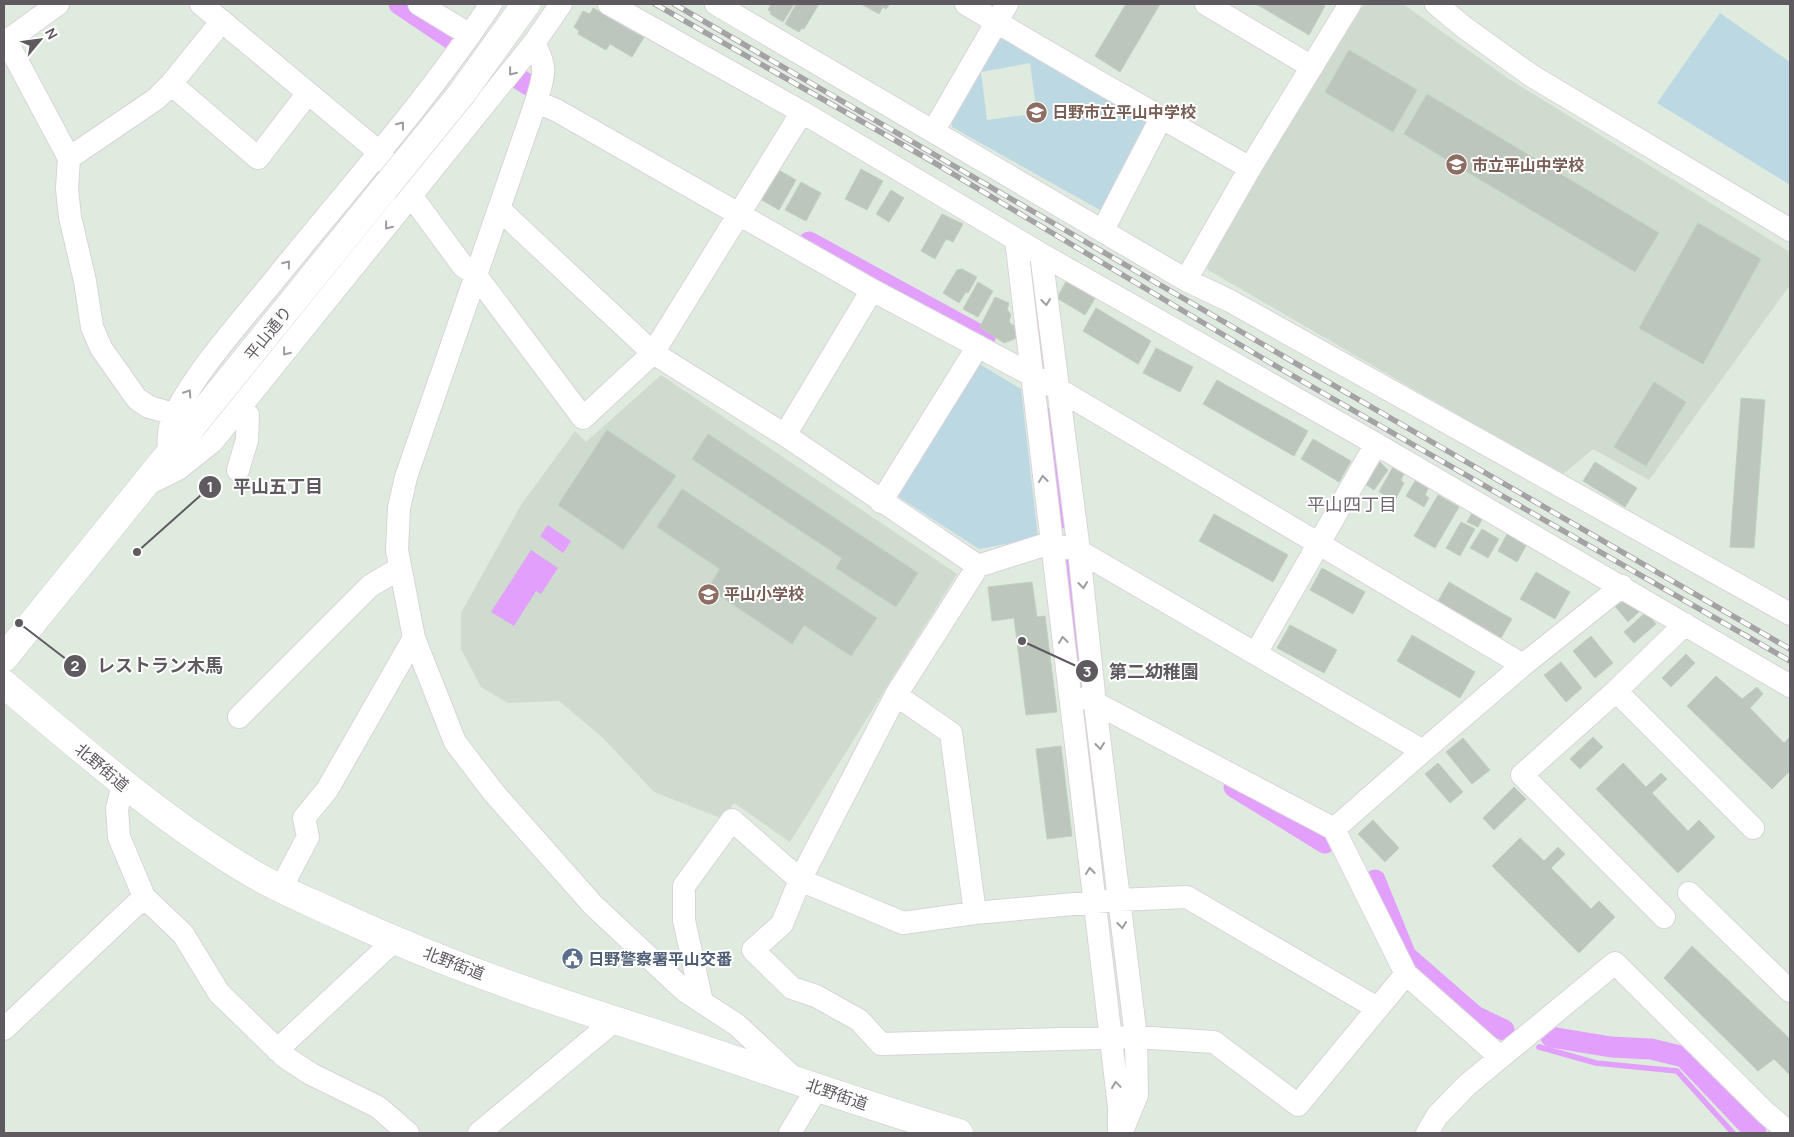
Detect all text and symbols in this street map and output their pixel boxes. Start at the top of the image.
north arrow [15,15,65,65]
text: N [41,24,63,42]
one-way arrow [508,66,517,75]
school or university icon: 日野市立平山中学校 [1024,100,1048,124]
place label: 日野市立平山中学校 [1052,101,1196,123]
one-way arrow [395,121,404,130]
school or university icon: 市立平山中学校 [1444,153,1468,177]
place label: 市立平山中学校 [1472,154,1584,176]
one-way arrow [385,220,394,229]
one-way arrow [282,261,291,270]
one-way arrow [1040,299,1051,307]
street label: 平山通り [239,301,297,365]
one-way arrow [284,346,292,355]
one-way arrow [182,389,191,399]
callout: 平山五丁目 [198,471,333,504]
text: 平山五丁目 [233,474,323,498]
one-way arrow [1038,475,1049,483]
text: 1 [207,476,213,497]
district label: 平山四丁目 [1307,492,1397,516]
one-way arrow [1077,581,1088,589]
school or university icon: 平山小学校 [696,582,720,606]
place label: 平山小学校 [724,583,804,605]
one-way arrow [1058,636,1069,644]
callout: レストラン木馬 [62,649,233,682]
text: レストラン木馬 [97,653,223,677]
text: 2 [71,655,80,676]
callout: 第二幼稚園 [1074,655,1209,688]
text: 第二幼稚園 [1109,659,1199,683]
text: 3 [1083,661,1091,682]
street label: 北野街道 [70,738,134,796]
one-way arrow [1094,743,1105,751]
one-way arrow [1085,867,1096,875]
one-way arrow [1116,921,1126,929]
street label: 北野街道 [420,941,488,985]
public building icon: 日野警察署平山交番 [560,947,584,971]
place label: 日野警察署平山交番 [588,948,732,970]
street label: 北野街道 [803,1073,871,1115]
one-way arrow [1112,1080,1122,1089]

